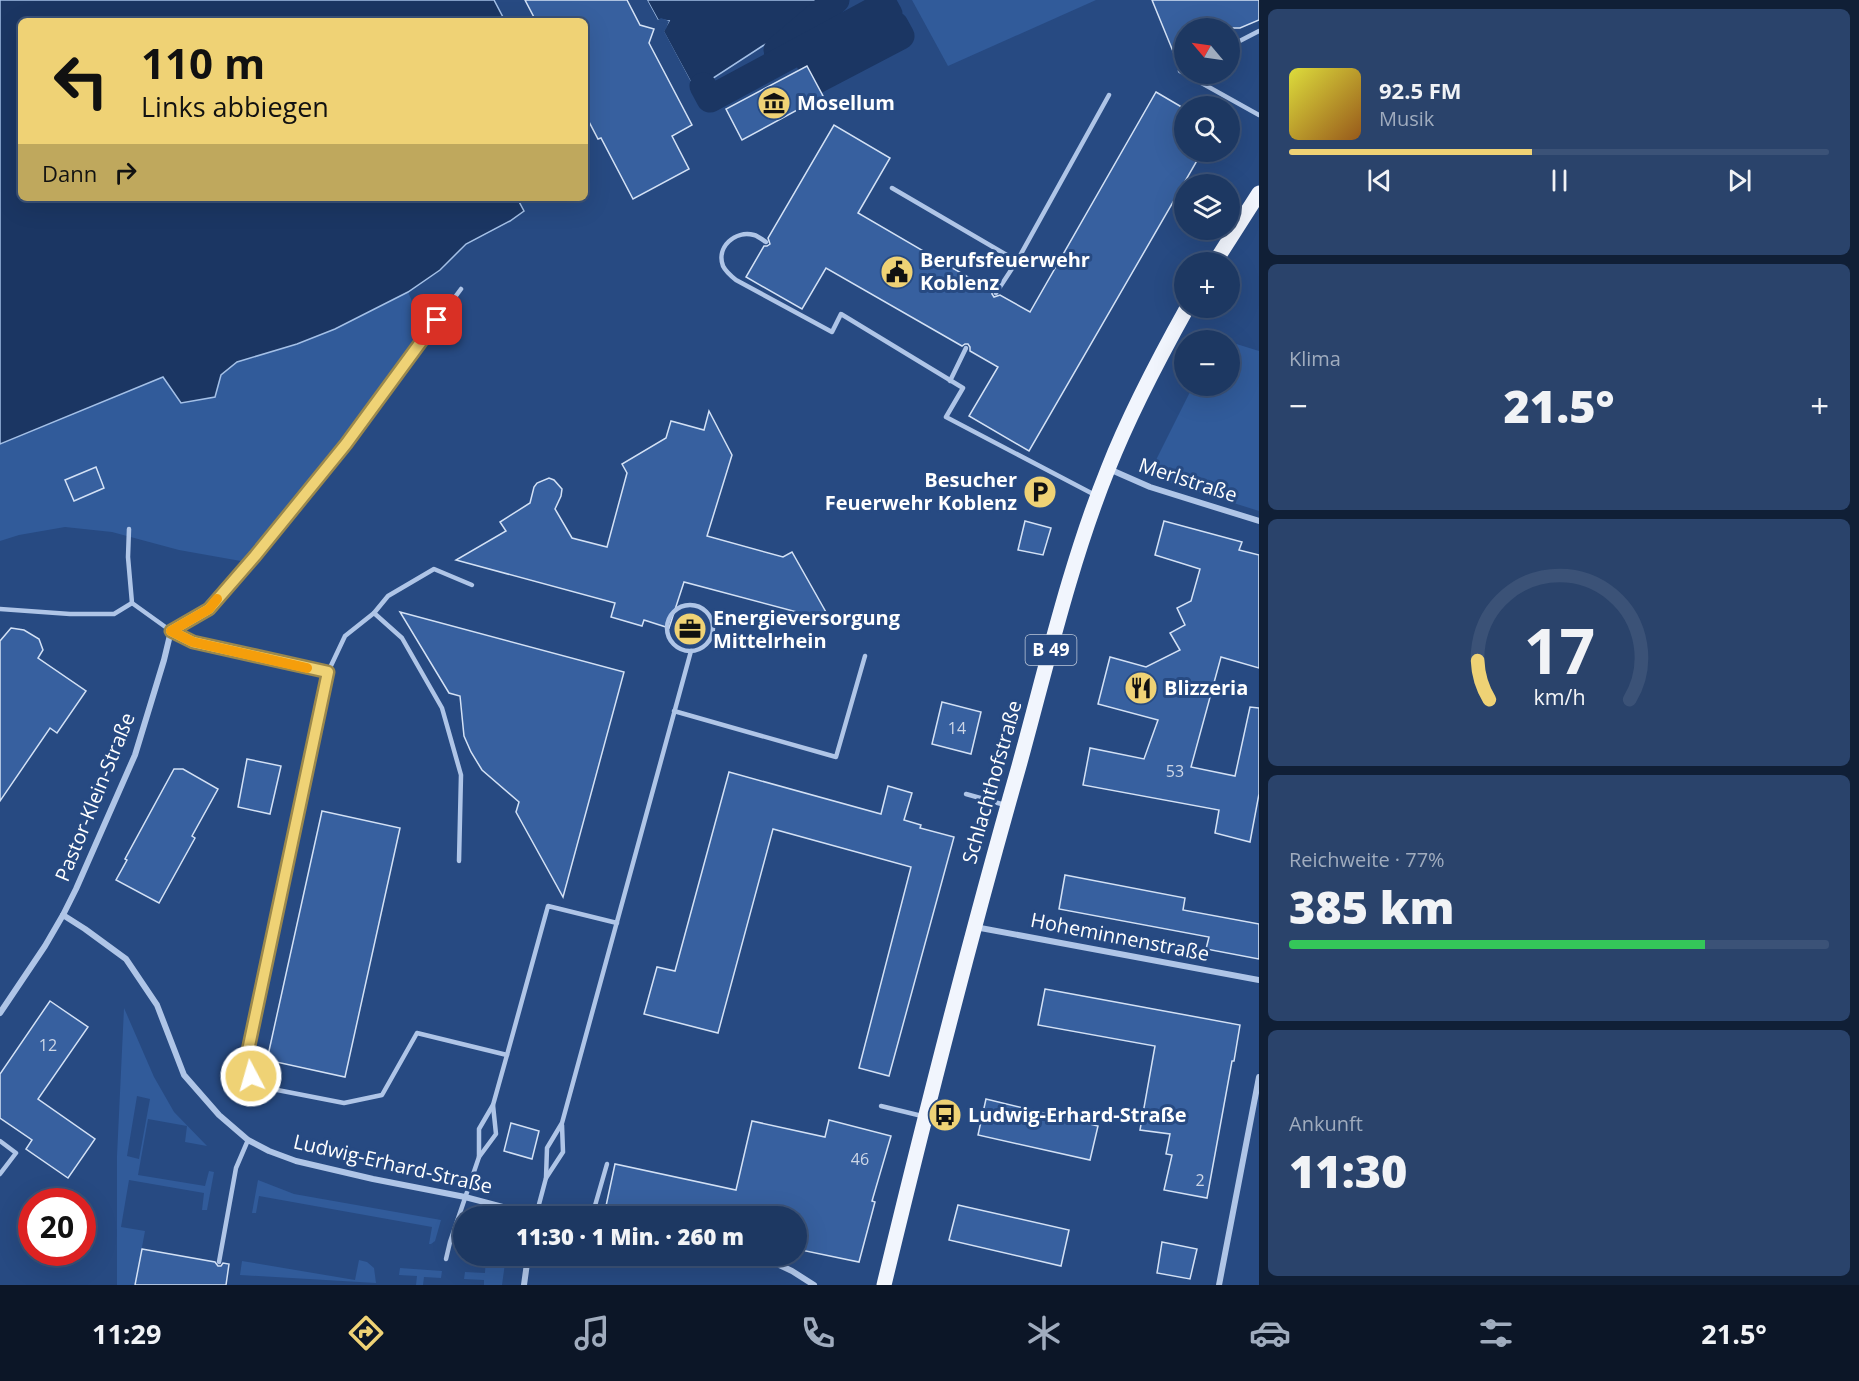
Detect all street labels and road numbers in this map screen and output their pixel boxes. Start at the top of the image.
street label: Merlstraße [1135,451,1241,508]
road number: B 49 [1026,635,1076,665]
street label: Schlachthofstraße [955,697,1028,867]
street label: Pastor-Klein-Straße [48,708,141,885]
street label: Hoheminnenstraße [1028,906,1212,967]
street label: Ludwig-Erhard-Straße [291,1127,495,1200]

